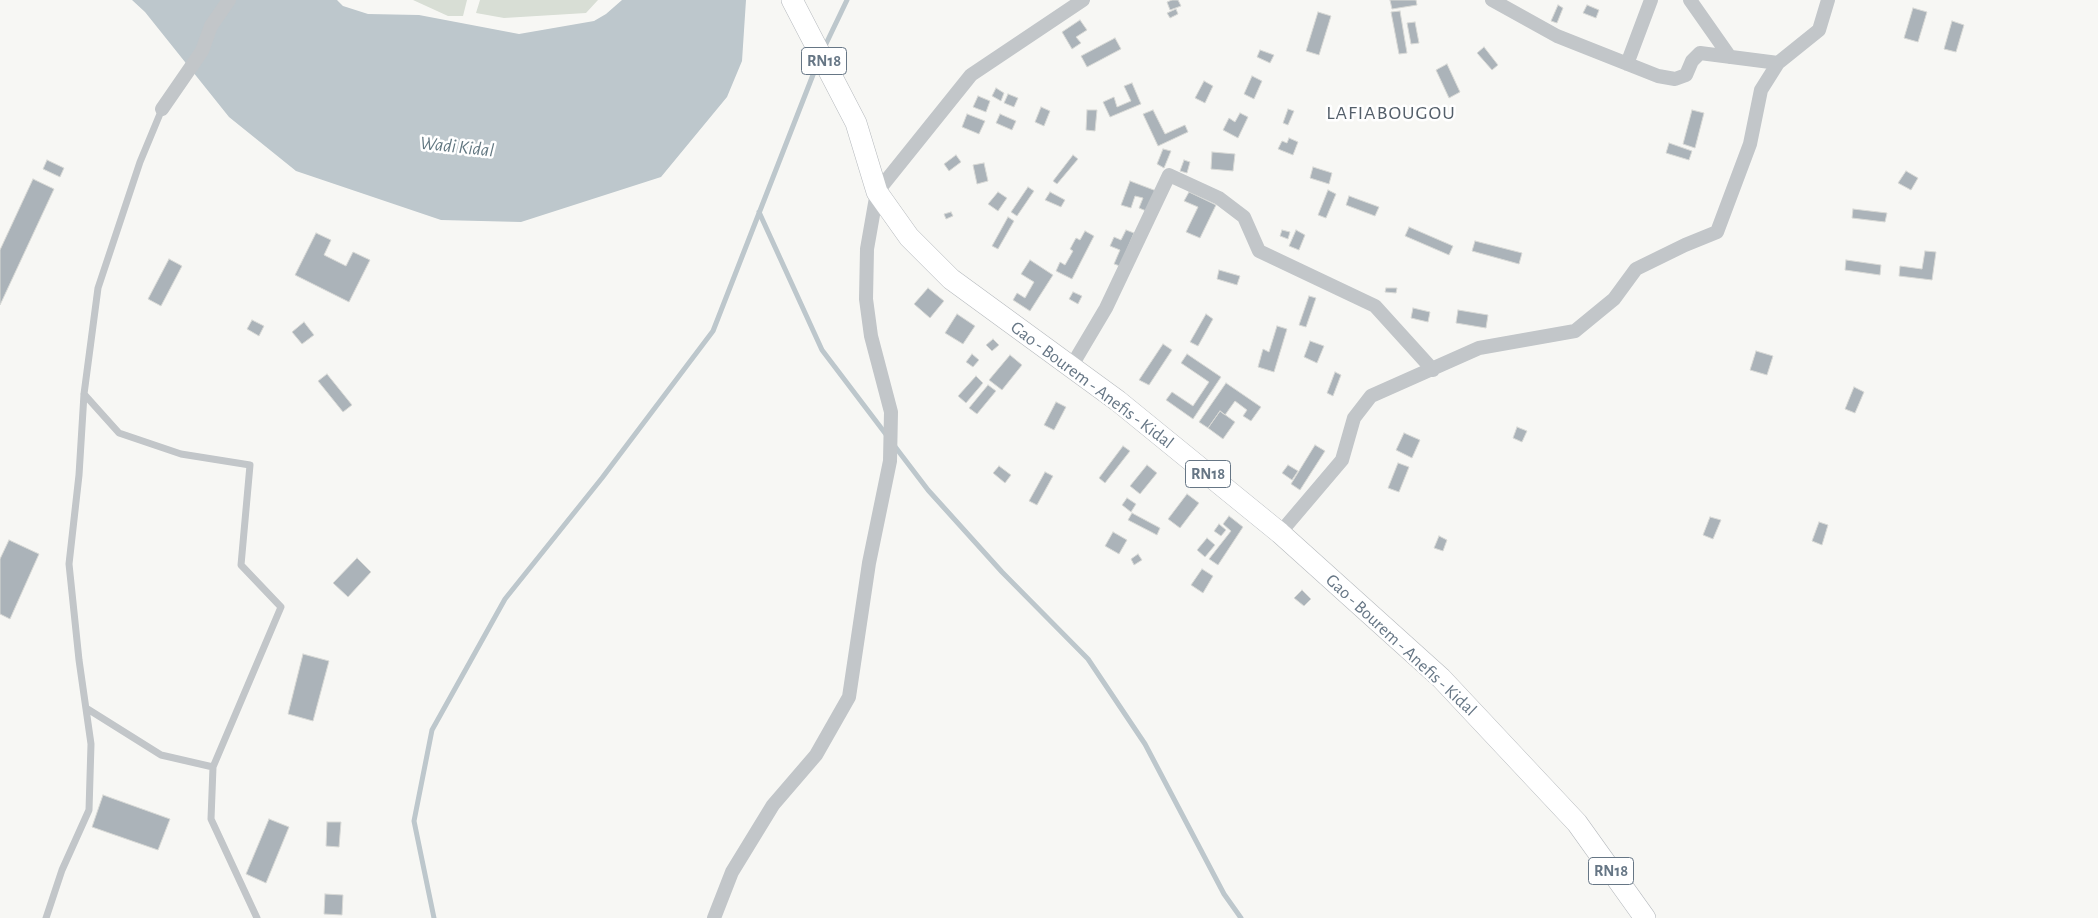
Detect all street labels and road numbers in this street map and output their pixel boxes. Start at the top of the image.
road number: RN18 [802,48,846,74]
street label: Gao - Bourem - Anefis - Kidal [1006,317,1178,453]
road number: RN18 [1186,460,1230,488]
street label: Gao - Bourem - Anefis - Kidal [1321,569,1481,721]
road number: RN18 [1588,858,1634,884]

